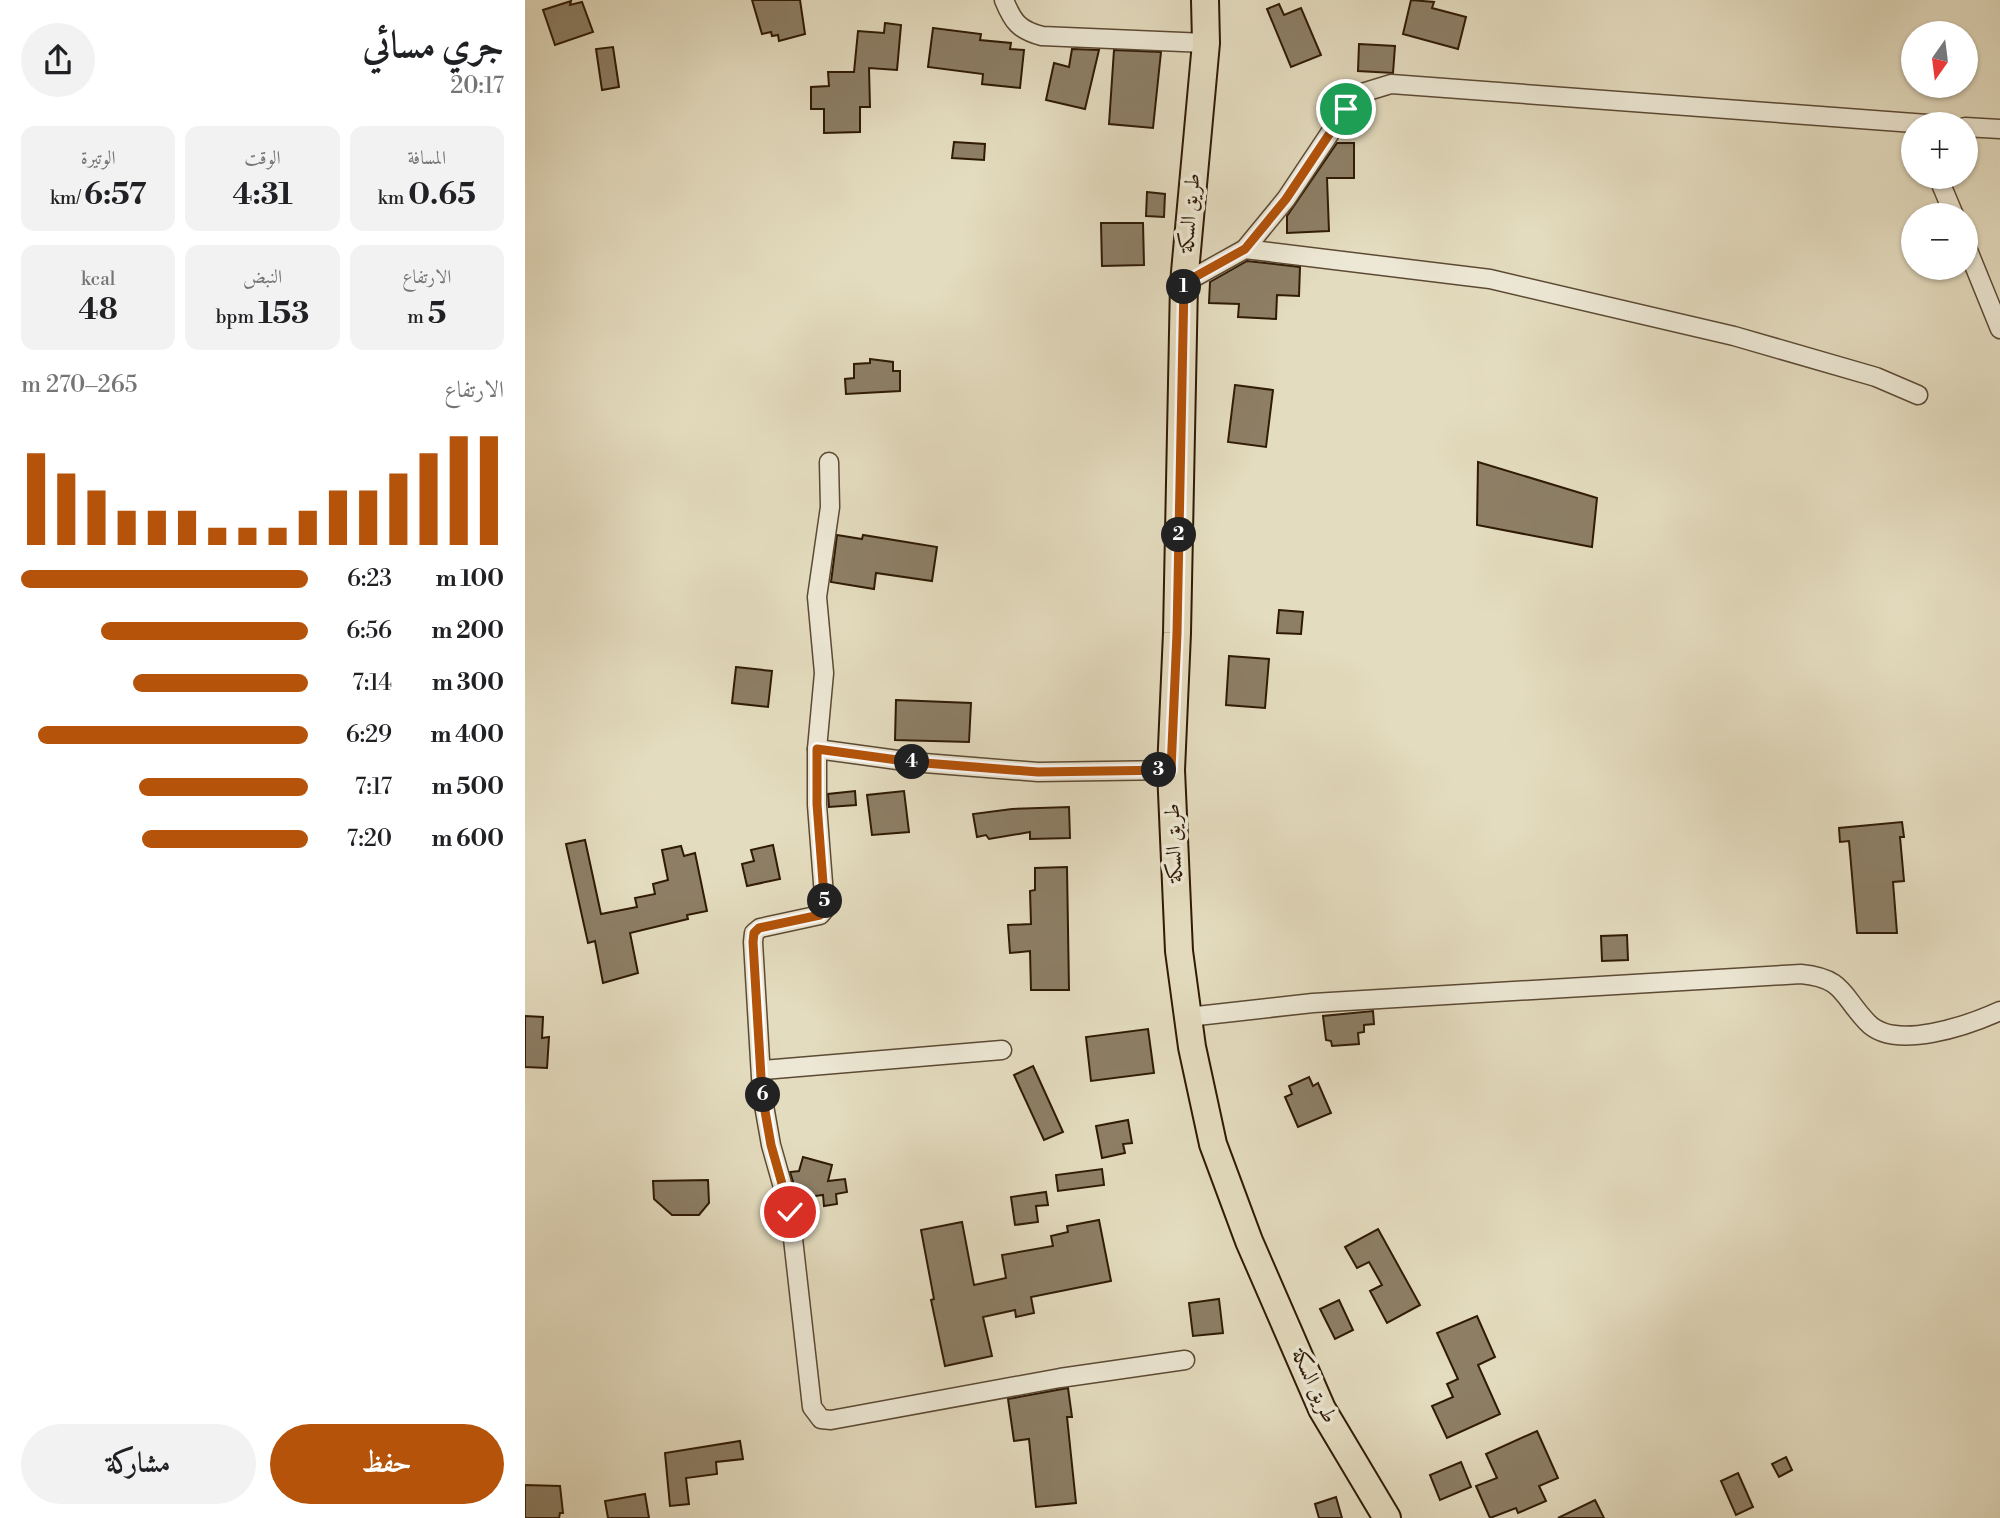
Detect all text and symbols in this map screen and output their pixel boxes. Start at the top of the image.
north arrow [1901,21,1977,98]
map controls [1901,21,1978,280]
text: جري مسائي [363,22,504,69]
button: share [21,23,95,97]
text: 20:17 [450,72,504,100]
pin [1316,79,1376,139]
icon: arrive [1327,90,1365,128]
button: + [1901,112,1978,189]
text: الوتيرة [81,146,116,170]
text: الوقت [244,146,281,170]
text: المسافة [407,146,446,170]
street label: طريق السكة [1173,172,1206,255]
text: 6:57 [84,176,146,214]
text: 4:31 [232,176,293,214]
text: 0.65 [408,176,476,214]
text: /km [50,186,84,210]
text: km [378,186,408,210]
button: − [1901,203,1978,280]
text: النبض [243,265,282,289]
text: الارتفاع [402,265,451,289]
text: kcal [81,267,115,291]
pin: 1 [1167,270,1201,304]
text: 1 [1179,274,1188,298]
text: 48 [79,291,118,329]
text: 153 [258,295,309,333]
text: 5 [428,295,446,333]
text: bpm [216,305,258,329]
text: m [407,305,428,329]
text: 265–270 m [21,371,137,399]
text: الارتفاع [444,376,504,404]
pin: 2 [1161,518,1197,552]
text: 2 [1173,522,1184,546]
text: 6:23 [347,565,392,593]
text: 100 m [436,565,504,593]
text: 6:56 [346,617,392,645]
text: 200 m [432,617,504,645]
text: 7:14 [352,669,392,697]
text: 300 m [432,669,504,697]
text: 6:29 [346,721,392,749]
text: 400 m [431,721,504,749]
pin: 4 [895,744,929,780]
text: 4 [905,749,918,773]
pin: 3 [1141,752,1177,788]
text: 3 [1153,757,1164,781]
text: 7:17 [355,773,392,801]
text: 500 m [432,773,504,801]
street label: طريق السكة [1160,803,1188,884]
text: 7:20 [347,825,392,853]
text: 600 m [431,825,504,853]
pin: 5 [807,884,843,918]
text: 5 [819,888,830,912]
pin: 6 [745,1078,781,1112]
text: 6 [757,1082,768,1106]
pin [760,1182,820,1242]
icon: check [771,1193,809,1231]
street label: طريق السكة [1285,1343,1343,1428]
button: مشاركة [21,1424,256,1504]
button: حفظ [270,1424,504,1504]

